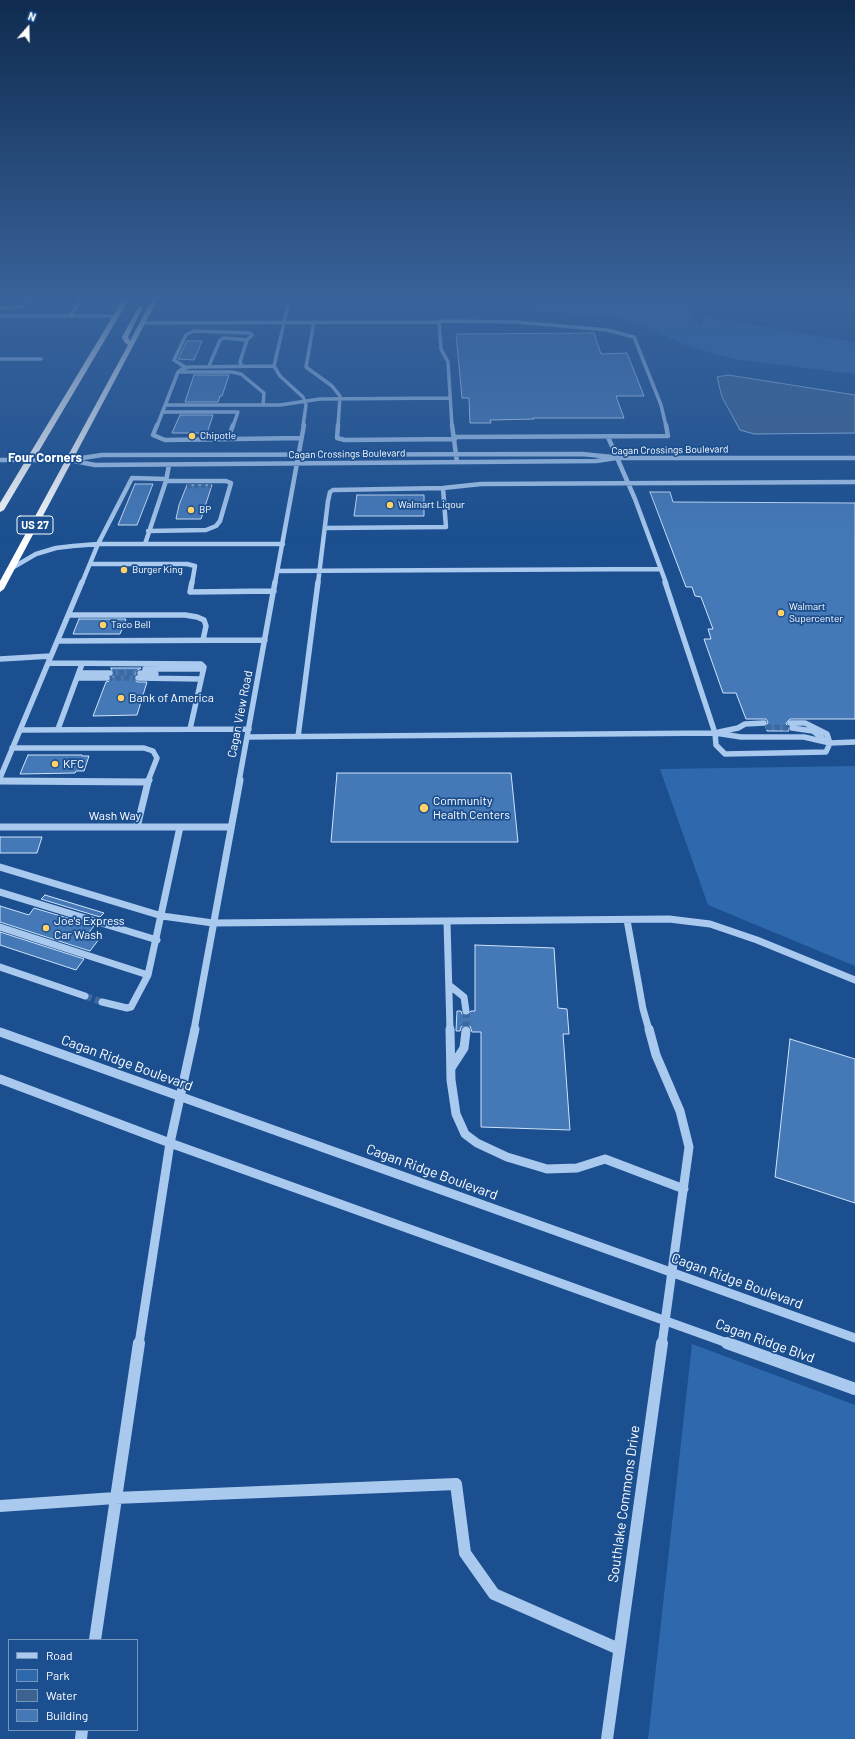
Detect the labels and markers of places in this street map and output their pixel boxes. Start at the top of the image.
place label: Chipotle [200,430,236,442]
marker: Chipotle [187,431,197,441]
place label: Walmart Liqour [398,499,465,511]
marker: Walmart Liqour [385,500,395,510]
place label: BP [199,504,211,516]
marker: BP [186,505,196,515]
place label: Burger King [132,564,183,576]
marker: Burger King [119,565,129,575]
place label: Walmart Supercenter [789,601,843,624]
marker: Walmart Supercenter [776,608,786,618]
place label: Taco Bell [111,619,150,631]
marker: Taco Bell [98,620,108,630]
place label: Bank of America [129,691,214,705]
marker: Bank of America [116,693,126,703]
place label: KFC [63,757,84,771]
marker: KFC [50,759,60,769]
place label: Community Health Centers [433,794,510,822]
marker: Community Health Centers [418,802,430,814]
place label: Joe's Express Car Wash [54,914,125,942]
marker: Joe's Express Car Wash [41,923,51,933]

